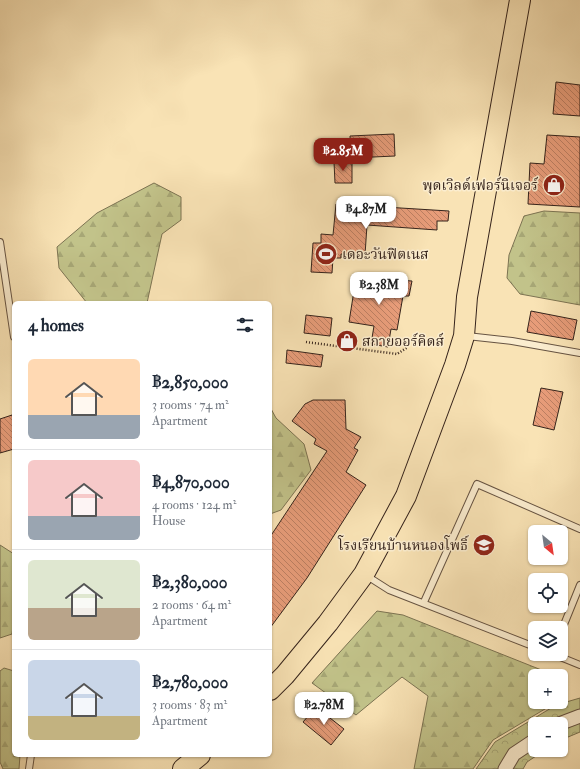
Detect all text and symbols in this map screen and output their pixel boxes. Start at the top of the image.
pin: ฿2.85M [310,138,376,172]
text: ฿2.85M [323,143,363,159]
shop icon: พุดเวิลด์เฟอร์นิเจอร์ [541,172,567,198]
place label: พุดเวิลด์เฟอร์นิเจอร์ [423,176,539,194]
pin: ฿4.87M [333,196,399,230]
text: ฿4.87M [345,201,387,217]
sports icon: เดอะวันฟิตเนส [313,241,339,267]
place label: เดอะวันฟิตเนส [342,246,429,263]
pin: ฿2.38M [346,272,412,306]
text: ฿2.38M [359,277,399,293]
icon: filters [234,314,256,336]
text: 4 homes [28,315,84,336]
shop icon: สกายออร์คิดส์ [334,328,360,354]
place label: สกายออร์คิดส์ [362,332,444,350]
text: ฿2,850,000 [152,372,228,393]
icon: home [60,375,108,423]
text: 3 rooms · 74 m² [152,397,229,413]
text: Apartment [152,413,208,429]
text: ฿4,870,000 [152,472,230,493]
icon: home [60,476,108,524]
text: 4 rooms · 124 m² [152,497,236,513]
text: House [152,513,185,529]
north arrow [528,525,568,565]
map controls [528,525,568,757]
school or university icon: โรงเรียนบ้านหนองโพธิ์ [471,532,497,558]
place label: โรงเรียนบ้านหนองโพธิ์ [337,535,470,554]
text: ฿2,380,000 [152,572,228,593]
button: locate [528,573,568,613]
icon: home [60,576,108,624]
text: 2 rooms · 64 m² [152,597,231,613]
text: Apartment [152,613,208,629]
button: layers [528,621,568,661]
button: + [528,669,568,709]
text: ฿2,780,000 [152,672,228,693]
icon: home [60,676,108,724]
pin: ฿2.78M [291,692,357,726]
text: 3 rooms · 83 m² [152,697,227,713]
text: ฿2.78M [304,697,344,713]
text: Apartment [152,713,208,729]
button: − [528,717,568,757]

